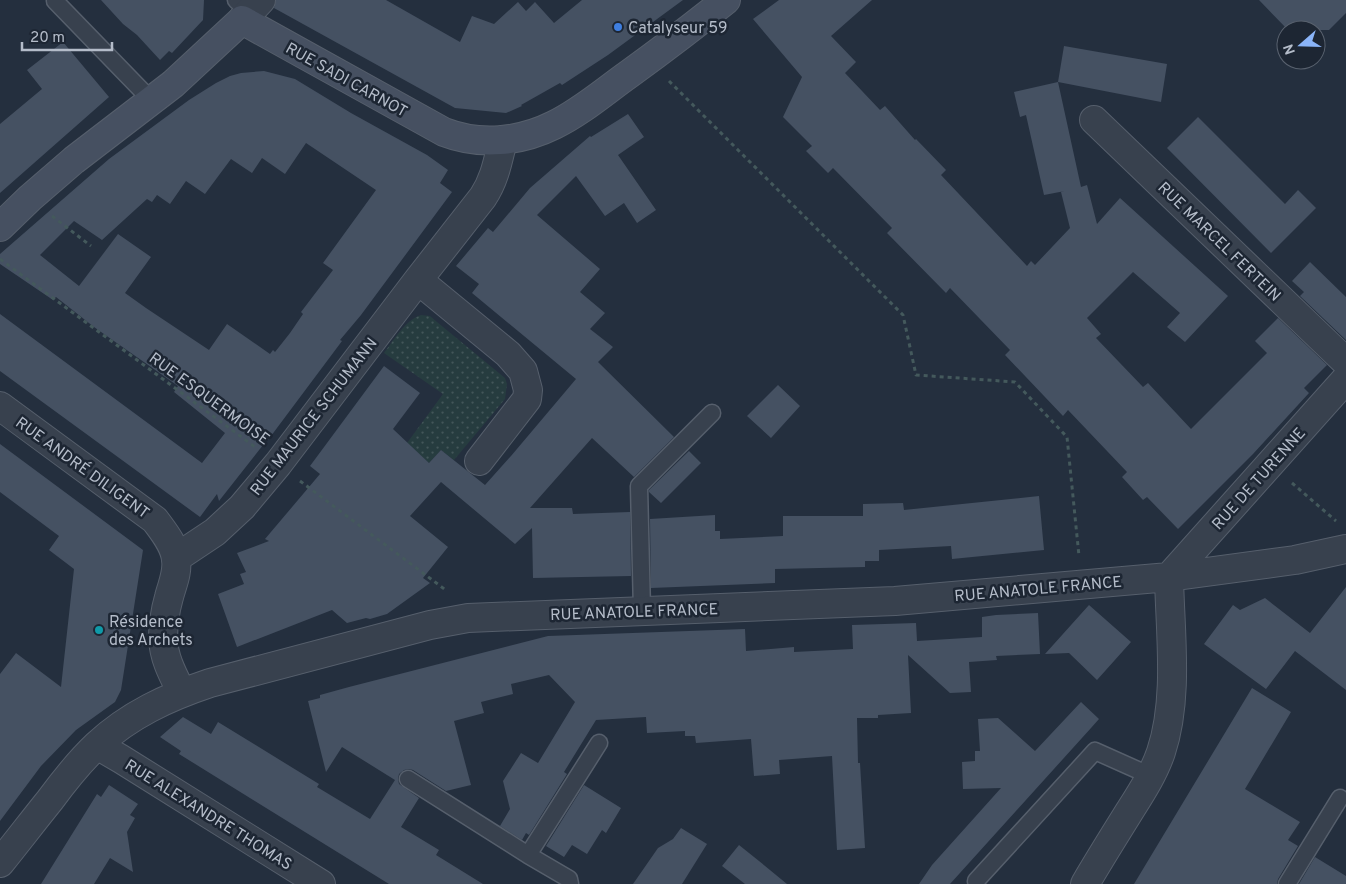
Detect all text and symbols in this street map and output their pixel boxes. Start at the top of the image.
place label: Catalyseur 59 [628,19,728,39]
scale bar [22,20,112,52]
north arrow [1276,20,1326,70]
marker: Catalyseur 59 [612,21,624,33]
text: 20 m [30,29,65,48]
street label: RUE SADI CARNOT [282,39,411,123]
text: N [1280,41,1300,57]
street label: RUE MARCEL FERTEIN [1153,178,1284,307]
street label: RUE MAURICE SCHUMANN [247,334,383,500]
street label: RUE ESQUERMOISE [144,349,273,450]
street label: RUE ANDRÉ DILIGENT [11,412,154,524]
street label: RUE DE TURENNE [1208,424,1311,535]
street label: RUE ANATOLE FRANCE [954,573,1123,607]
street label: RUE ANATOLE FRANCE [550,600,718,626]
place label: Résidence des Archets [109,613,193,651]
marker: Résidence des Archets [93,624,105,636]
street label: RUE ALEXANDRE THOMAS [121,756,295,875]

